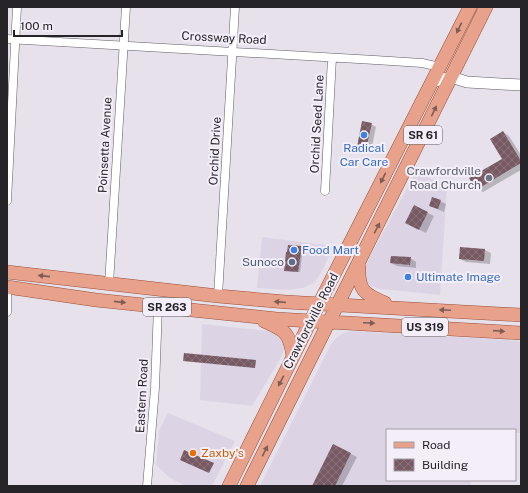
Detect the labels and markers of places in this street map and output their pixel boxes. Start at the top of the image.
marker: Radical Car Care [359,130,369,140]
place label: Radical Car Care [340,141,389,169]
place label: Crawfordville Road Church [406,164,481,192]
marker: Crawfordville Road Church [484,173,494,183]
place label: Food Mart [302,243,359,257]
marker: Food Mart [289,245,299,255]
place label: Sunoco [242,255,284,269]
marker: Sunoco [287,257,297,267]
place label: Ultimate Image [416,270,501,284]
marker: Ultimate Image [403,272,413,282]
place label: Zaxby's [201,446,244,460]
marker: Zaxby's [188,448,198,458]

